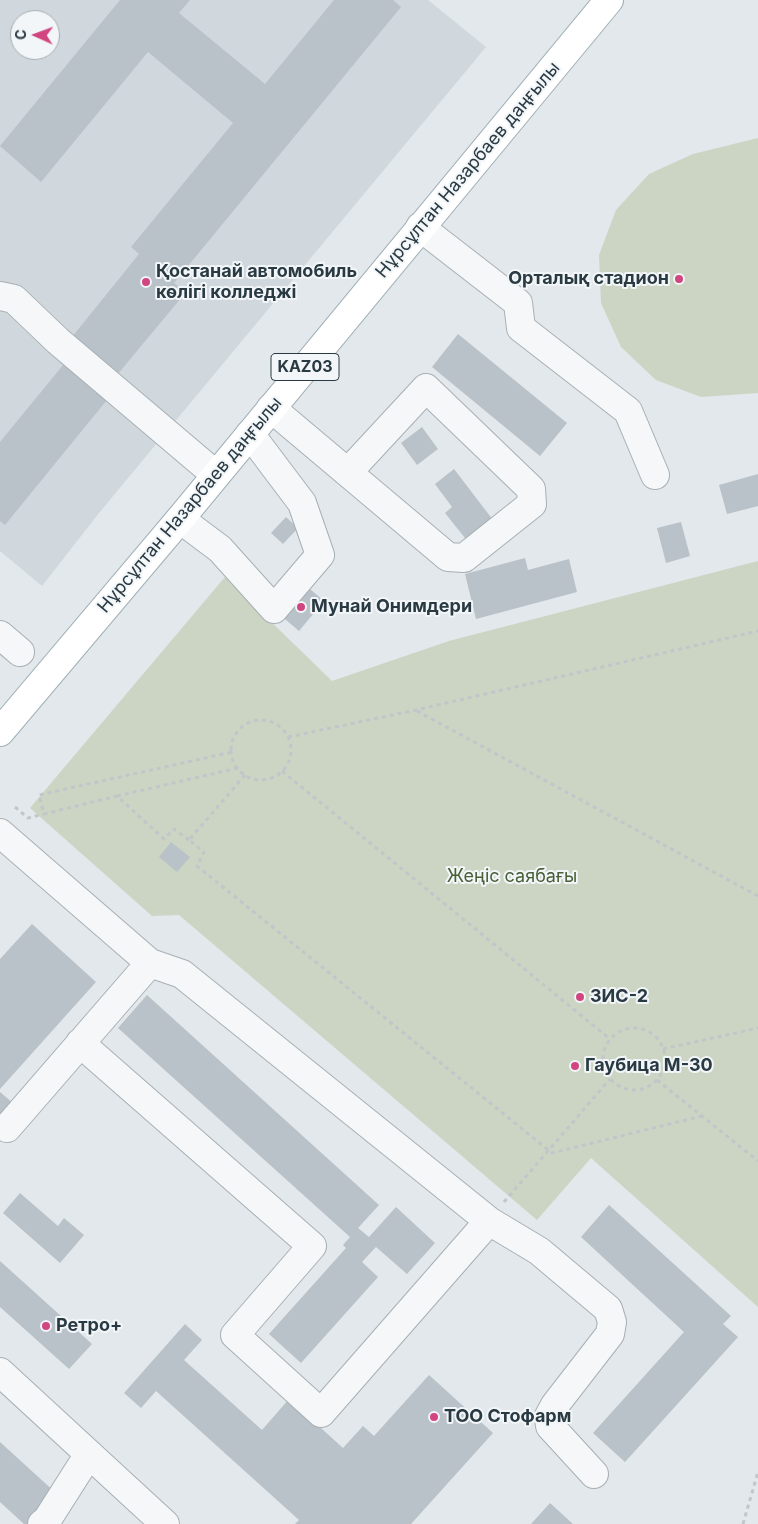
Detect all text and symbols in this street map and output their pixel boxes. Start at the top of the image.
north arrow [10,10,60,60]
text: С [12,29,29,40]
street label: Нұрсұлтан Назарбаев даңғылы [371,58,565,282]
place label: Қостанай автомобиль көлігі колледжі [156,261,357,304]
place label: Орталық стадион [508,268,669,290]
marker: Орталық стадион [673,273,685,285]
marker: Қостанай автомобиль көлігі колледжі [140,276,152,288]
road number: KАZ03 [271,354,339,381]
street label: Нұрсұлтан Назарбаев даңғылы [93,393,287,617]
place label: Мунай Онимдери [311,596,472,618]
marker: Мунай Онимдери [295,601,307,613]
park label: Жеңіс саябағы [447,866,577,888]
place label: ЗИС-2 [590,986,648,1008]
marker: ЗИС-2 [574,991,586,1003]
place label: Гаубица М-30 [585,1055,713,1077]
marker: Гаубица М-30 [569,1060,581,1072]
place label: Ретро+ [56,1315,122,1337]
marker: Ретро+ [40,1320,52,1332]
place label: ТОО Стофарм [444,1406,571,1428]
marker: ТОО Стофарм [428,1411,440,1423]

